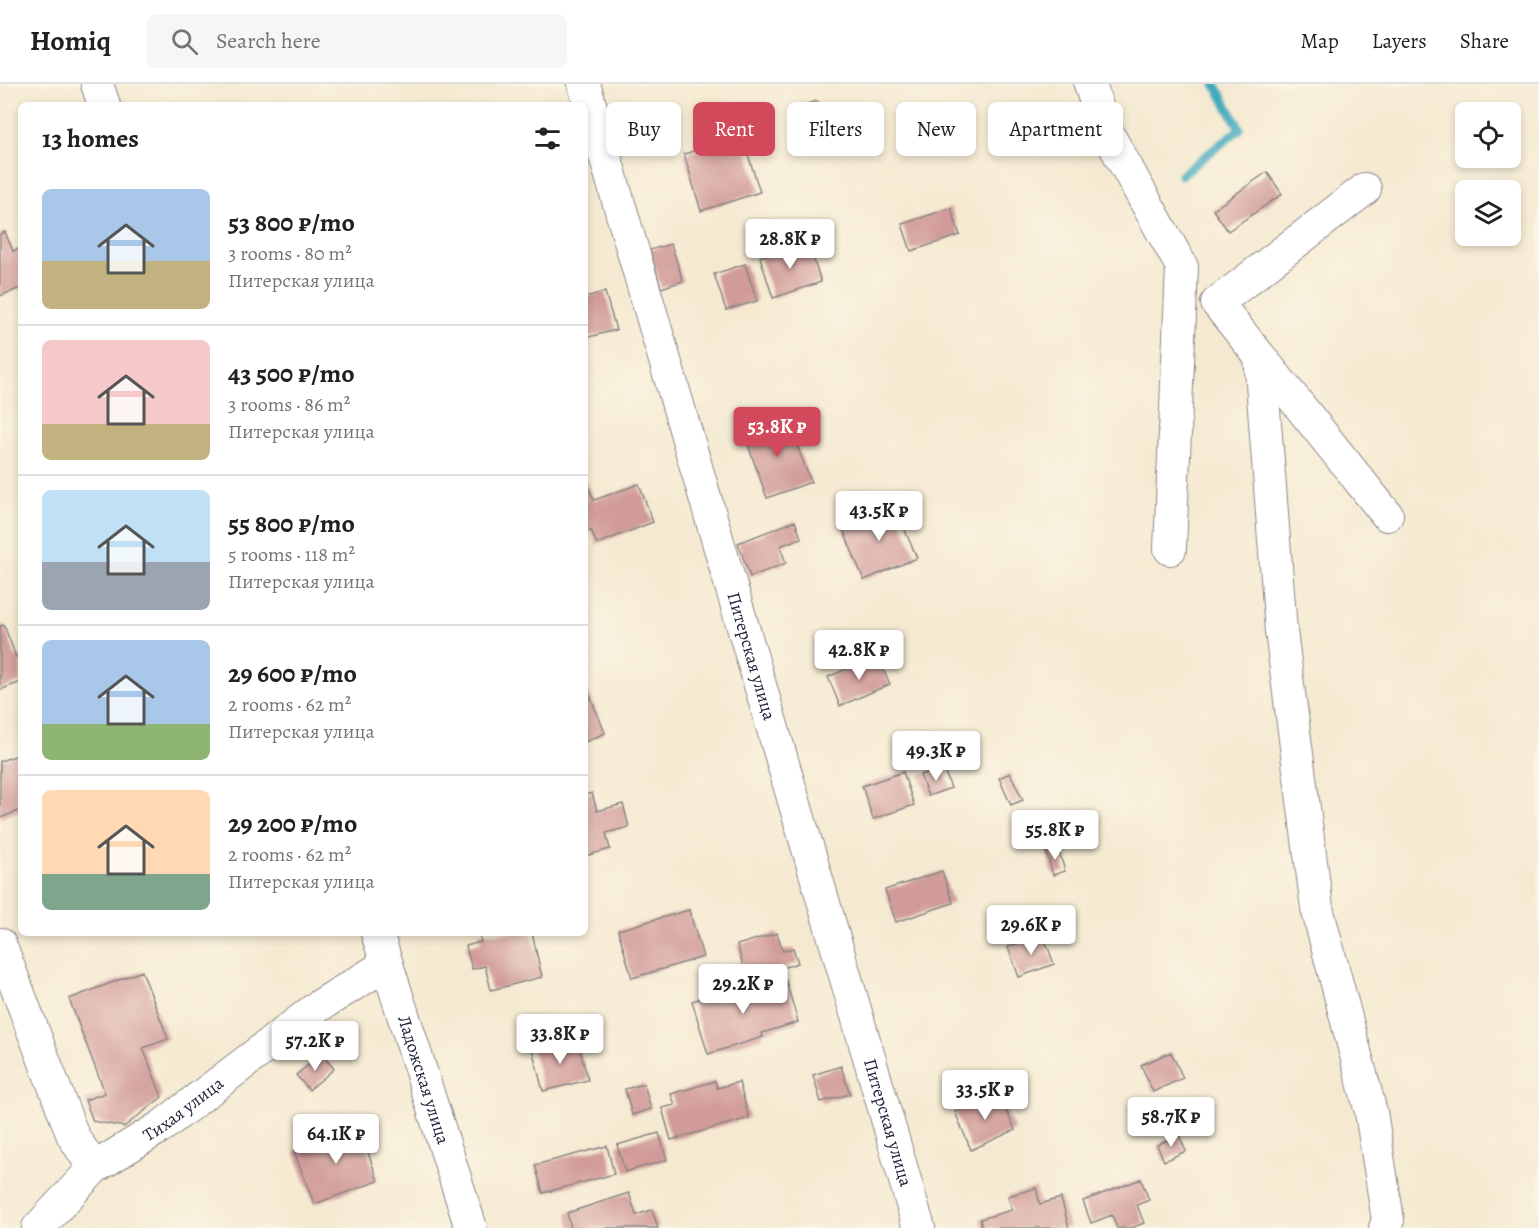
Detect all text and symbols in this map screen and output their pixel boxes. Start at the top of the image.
search box [147,14,567,68]
text: Homiq [30,22,111,60]
icon: search [168,25,201,58]
text: Search here [216,26,321,56]
text: Map [1300,27,1339,55]
text: Layers [1372,27,1427,55]
text: Share [1460,27,1509,55]
chip: Buy [606,102,681,156]
chip: Rent [693,102,775,156]
chip: Filters [787,102,884,156]
chip: New [896,102,976,156]
chip: Apartment [988,102,1123,156]
map controls [1455,102,1521,246]
button: locate [1455,102,1521,168]
text: 13 homes [42,121,139,156]
icon: filters [531,122,564,155]
button: layers [1455,180,1521,246]
text: 53 800 ₽/mo [228,205,355,240]
icon: home [90,213,162,285]
pin: 28.8K ₽ [735,219,845,270]
text: 28.8K ₽ [759,225,821,252]
text: 3 rooms · 80 m² [228,240,352,267]
text: Питерская улица [228,267,375,294]
text: 43 500 ₽/mo [228,356,355,391]
icon: home [90,364,162,436]
text: 3 rooms · 86 m² [228,391,350,418]
pin: 53.8K ₽ [722,407,832,458]
text: 53.8K ₽ [747,413,807,440]
text: Питерская улица [228,418,375,445]
pin: 43.5K ₽ [824,491,934,542]
text: 43.5K ₽ [850,497,908,524]
text: 55 800 ₽/mo [228,506,355,541]
icon: home [90,514,162,586]
text: 5 rooms · 118 m² [228,541,355,568]
text: Питерская улица [228,568,375,595]
street label: Питерская улица [721,589,782,723]
pin: 42.8K ₽ [804,630,914,681]
text: 42.8K ₽ [829,636,889,663]
text: 29 600 ₽/mo [228,656,357,691]
icon: home [90,664,162,736]
text: 2 rooms · 62 m² [228,691,351,718]
text: Питерская улица [228,718,375,745]
pin: 49.3K ₽ [881,731,991,782]
text: 49.3K ₽ [906,737,966,764]
text: 29 200 ₽/mo [228,806,357,841]
pin: 55.8K ₽ [1000,810,1110,861]
icon: home [90,814,162,886]
text: 55.8K ₽ [1026,816,1084,843]
text: 2 rooms · 62 m² [228,841,351,868]
text: Питерская улица [228,868,375,895]
pin: 29.6K ₽ [976,905,1086,956]
text: 29.6K ₽ [1001,911,1061,938]
pin: 29.2K ₽ [688,964,798,1015]
text: 29.2K ₽ [713,970,773,997]
street label: Ладожская улица [392,1012,456,1148]
pin: 33.8K ₽ [505,1014,615,1065]
text: 33.8K ₽ [530,1020,590,1047]
pin: 57.2K ₽ [260,1021,370,1072]
text: 57.2K ₽ [285,1027,345,1054]
street label: Питерская улица [858,1056,918,1190]
pin: 33.5K ₽ [930,1070,1040,1121]
street label: Тихая улица [138,1071,229,1147]
text: 33.5K ₽ [956,1076,1014,1103]
pin: 58.7K ₽ [1116,1097,1226,1148]
text: 58.7K ₽ [1142,1103,1200,1130]
pin: 64.1K ₽ [281,1114,391,1165]
text: 64.1K ₽ [307,1120,365,1147]

